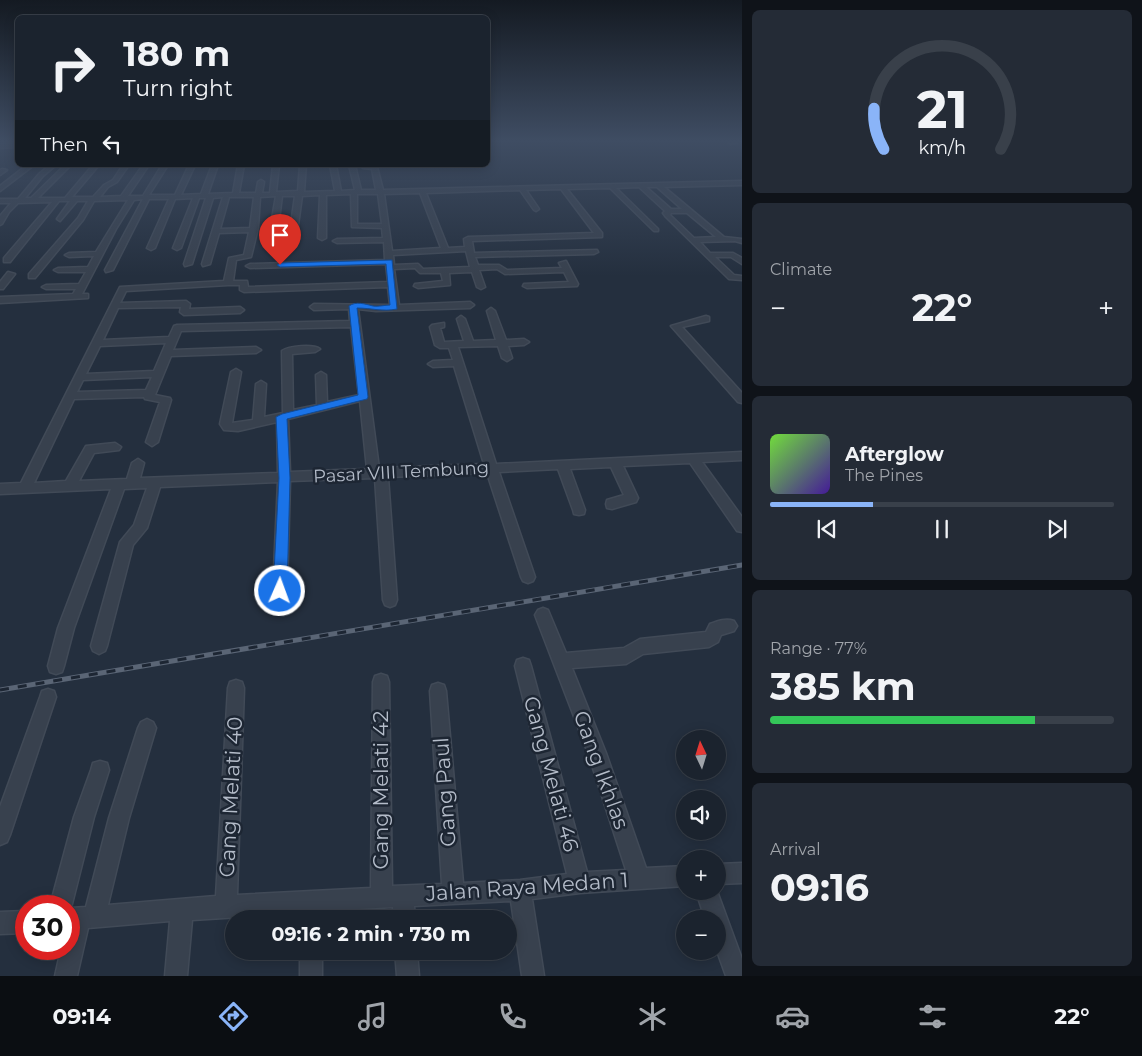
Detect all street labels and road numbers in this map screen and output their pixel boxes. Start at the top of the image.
street label: Pasar VIII Tembung [313,456,489,488]
street label: Gang Melati 46 [519,693,584,854]
street label: Gang Ikhlas [569,707,634,832]
street label: Gang Melati 42 [368,710,393,869]
street label: Gang Melati 40 [214,716,247,878]
street label: Gang Paul [428,736,461,848]
street label: Jalan Raya Medan 1 [424,867,629,906]

